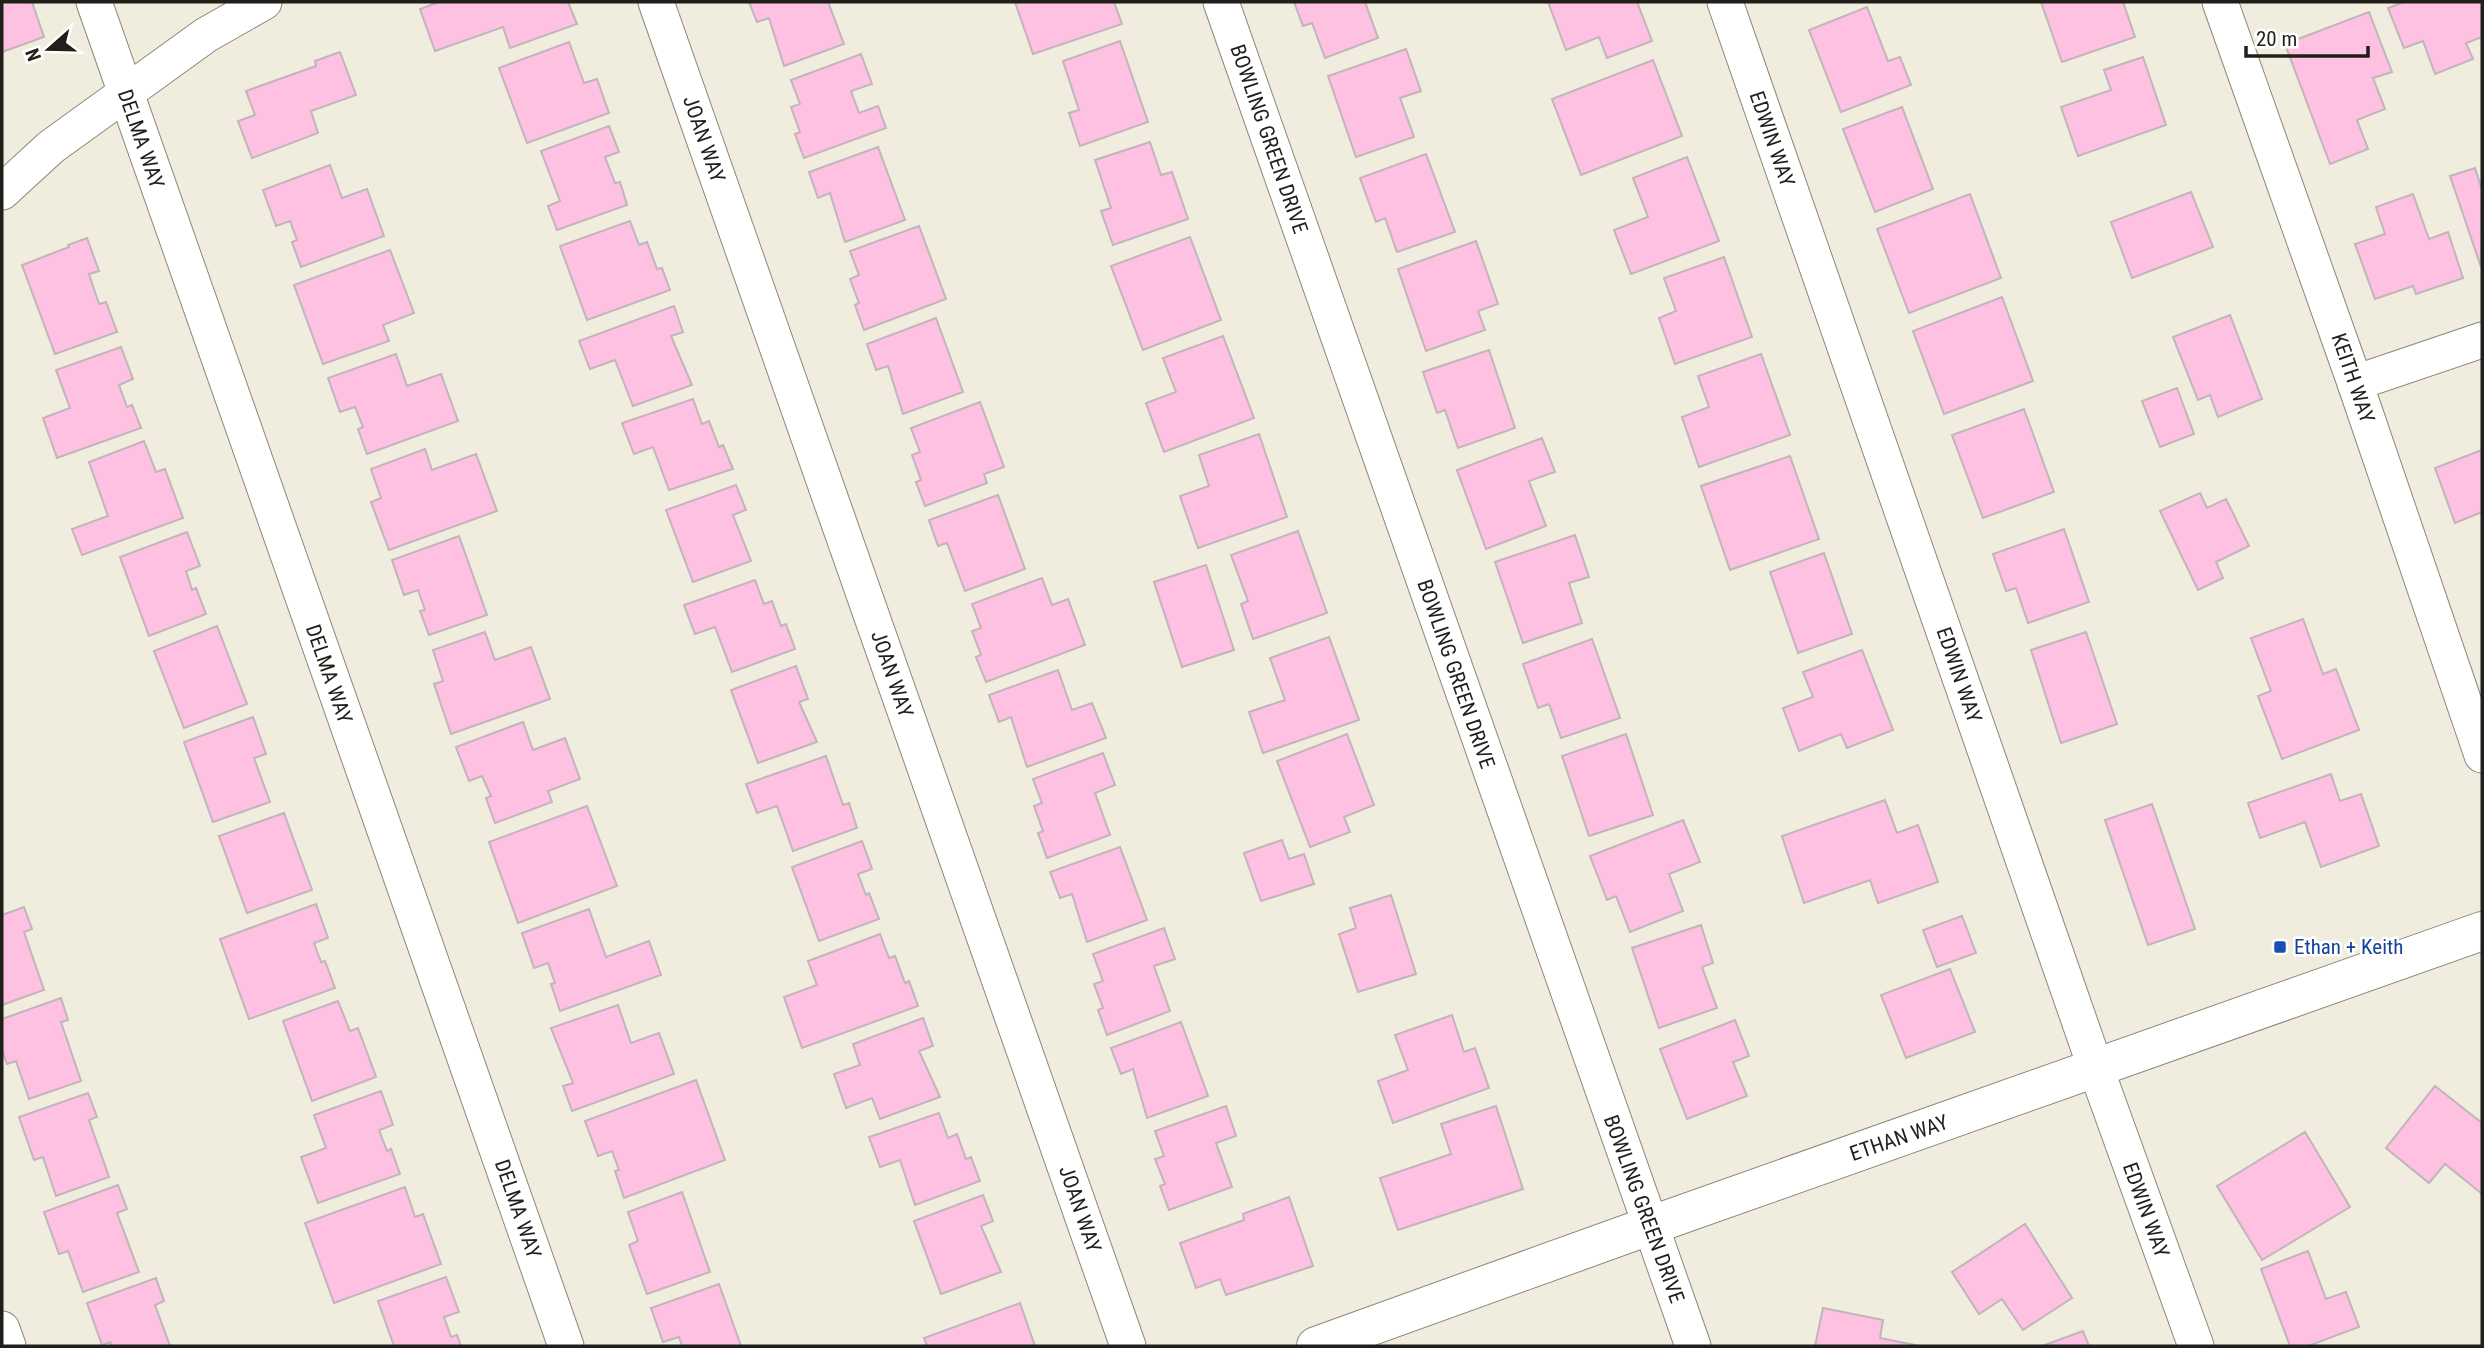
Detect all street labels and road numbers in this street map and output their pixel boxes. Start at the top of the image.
street label: BOWLING GREEN DRIVE [1225,41,1313,237]
street label: DELMA WAY [113,86,169,192]
street label: EDWIN WAY [1745,88,1799,190]
street label: JOAN WAY [678,92,730,186]
street label: KEITH WAY [2326,330,2380,426]
street label: BOWLING GREEN DRIVE [1412,576,1500,772]
street label: DELMA WAY [301,621,357,727]
street label: EDWIN WAY [1932,624,1986,726]
street label: JOAN WAY [866,627,918,721]
street label: ETHAN WAY [1847,1110,1951,1166]
street label: BOWLING GREEN DRIVE [1599,1112,1689,1306]
street label: DELMA WAY [490,1156,546,1262]
street label: EDWIN WAY [2118,1159,2174,1261]
street label: JOAN WAY [1054,1162,1106,1256]

